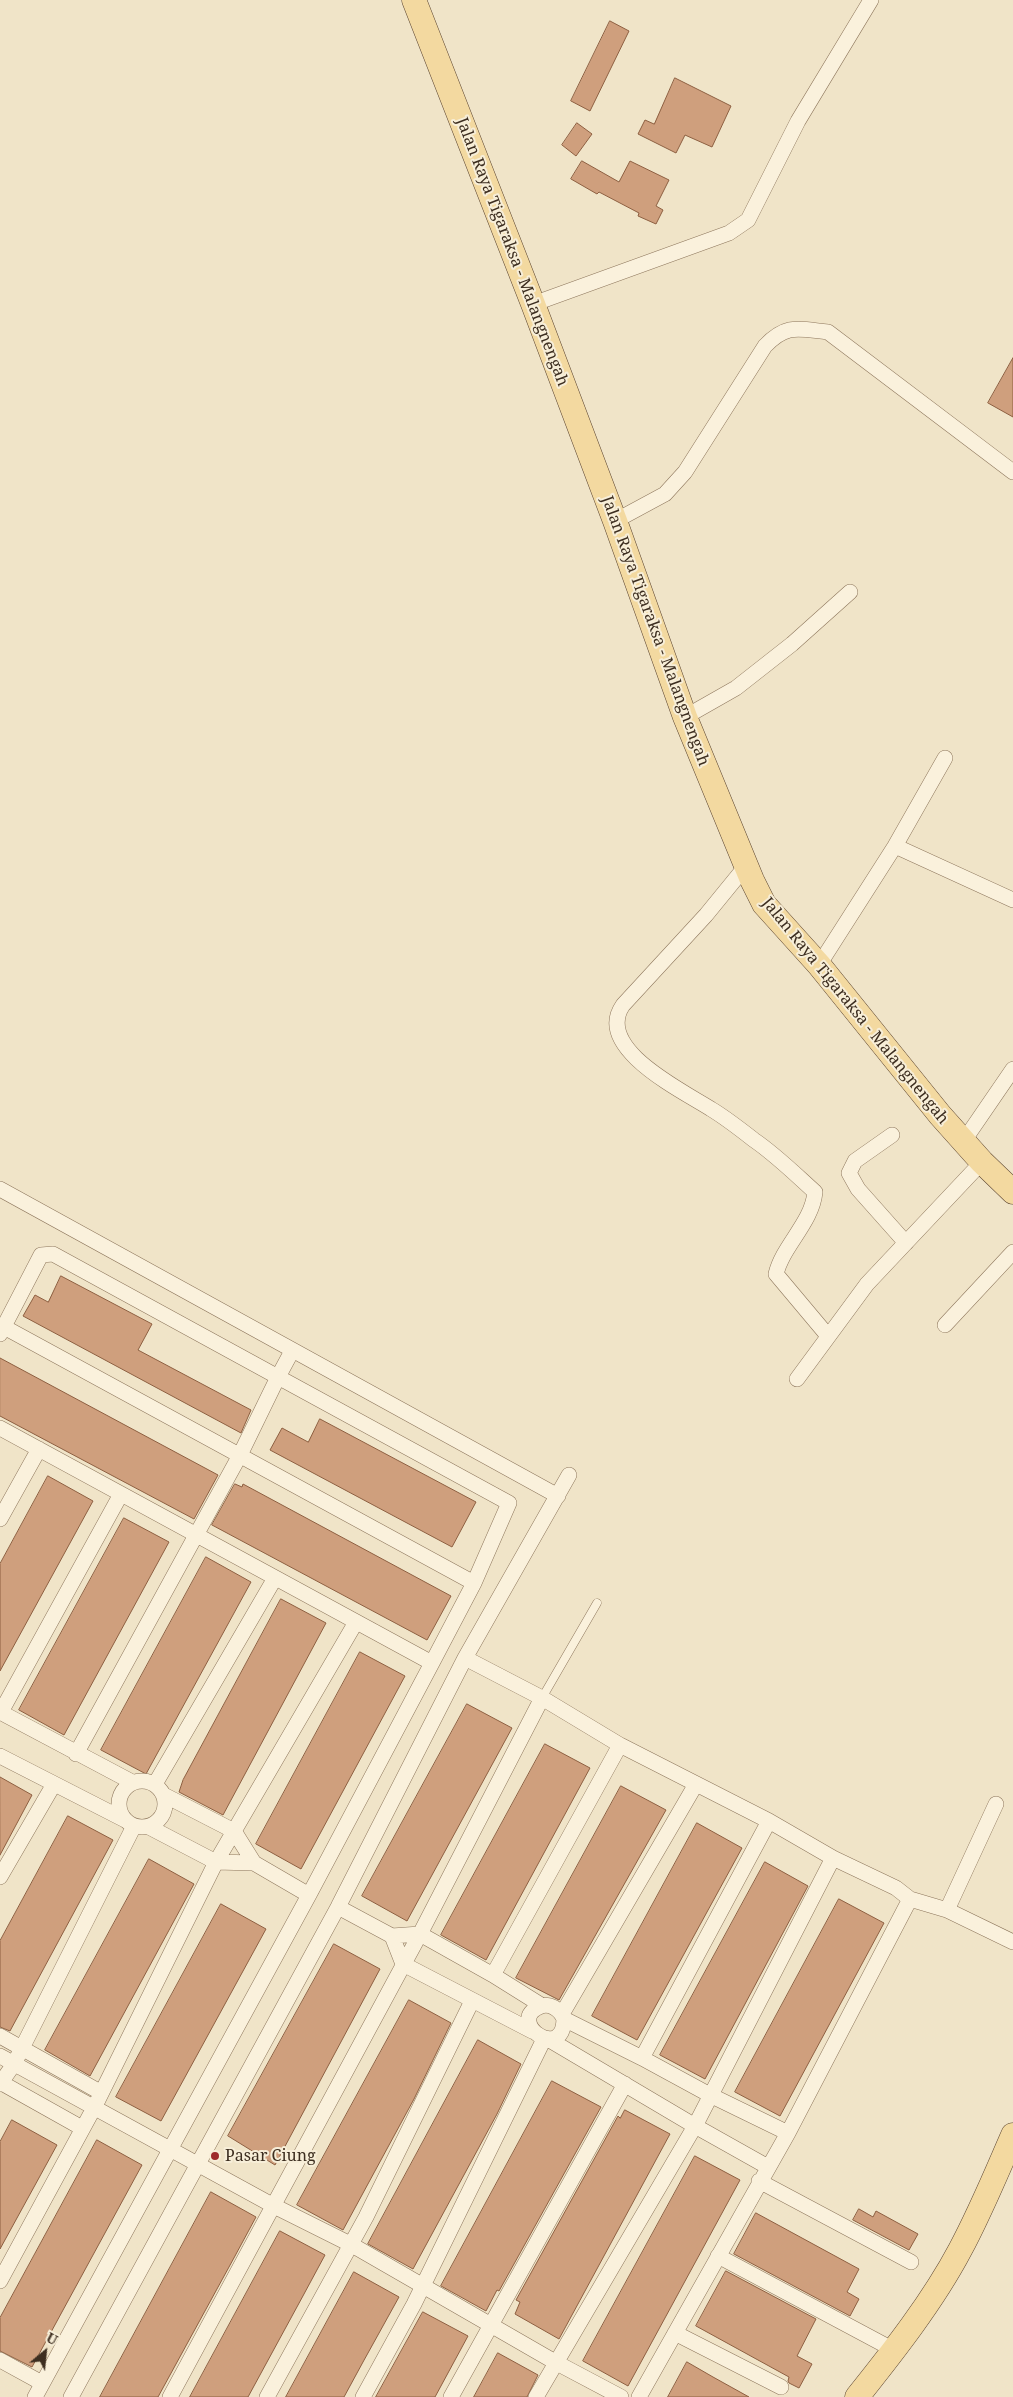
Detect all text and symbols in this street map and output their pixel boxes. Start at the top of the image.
street label: Jalan Raya Tigaraksa - Malangnengah [452,115,572,389]
street label: Jalan Raya Tigaraksa - Malangnengah [597,493,713,769]
street label: Jalan Raya Tigaraksa - Malangnengah [758,894,952,1128]
place label: Pasar Ciung [225,2146,316,2166]
marker: Pasar Ciung [209,2150,221,2162]
north arrow [20,2327,70,2377]
text: U [43,2327,61,2349]

